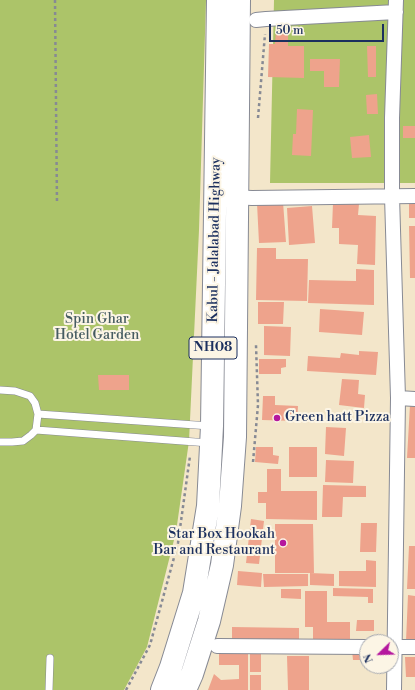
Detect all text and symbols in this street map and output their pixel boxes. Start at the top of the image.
scale bar [271,16,386,42]
text: 50 m [276,23,304,38]
street label: Kabul - Jalalabad Highway [205,157,225,323]
park label: Spin Ghar Hotel Garden [55,312,139,344]
road number: NH08 [189,337,237,359]
place label: Green hatt Pizza [285,410,390,426]
marker: Green hatt Pizza [272,413,282,423]
place label: Star Box Hookah Bar and Restaurant [153,527,275,560]
marker: Star Box Hookah Bar and Restaurant [278,538,288,548]
north arrow [359,634,399,674]
text: N [361,652,377,665]

